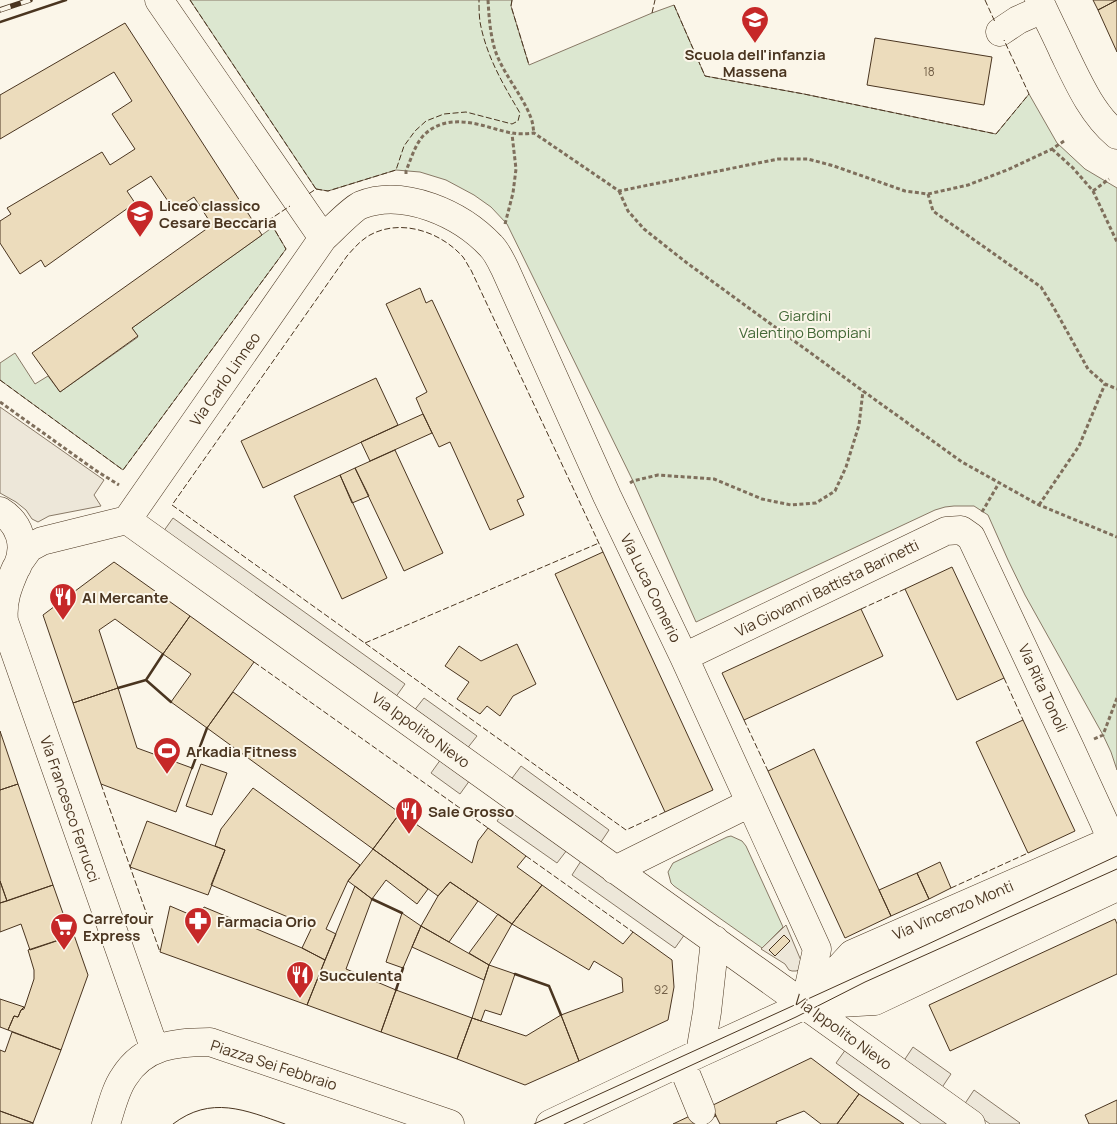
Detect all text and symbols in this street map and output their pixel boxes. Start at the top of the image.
school or university icon: Scuola dell'infanzia Massena [740,5,770,44]
place label: Scuola dell'infanzia Massena [684,44,826,82]
house number: 18 [923,63,935,80]
place label: Liceo classico Cesare Beccaria [159,195,277,233]
school or university icon: Liceo classico Cesare Beccaria [125,199,155,238]
park label: Giardini Valentino Bompiani [739,305,871,343]
street label: Via Carlo Linneo [185,328,265,430]
street label: Via Luca Comerio [616,530,686,646]
street label: Via Giovanni Battista Barinetti [732,534,922,642]
restaurant icon: Al Mercante [48,582,78,621]
place label: Al Mercante [82,587,169,608]
street label: Via Rita Tonoli [1013,640,1073,736]
street label: Via Ippolito Nievo [368,687,474,773]
street label: Via Francesco Ferrucci [35,733,105,885]
sports icon: Arkadia Fitness [152,736,182,775]
place label: Arkadia Fitness [186,741,297,762]
restaurant icon: Sale Grosso [394,796,424,835]
place label: Sale Grosso [428,801,514,822]
street label: Via Vincenzo Monti [889,875,1017,945]
pharmacy icon: Farmacia Orio [183,906,213,945]
place label: Carrefour Express [83,908,154,946]
place label: Farmacia Orio [217,911,316,932]
supermarket icon: Carrefour Express [49,912,79,951]
restaurant icon: Succulenta [285,960,315,999]
place label: Succulenta [319,965,402,986]
house number: 92 [654,981,668,998]
street label: Via Ippolito Nievo [790,989,896,1075]
street label: Piazza Sei Febbraio [208,1035,340,1095]

